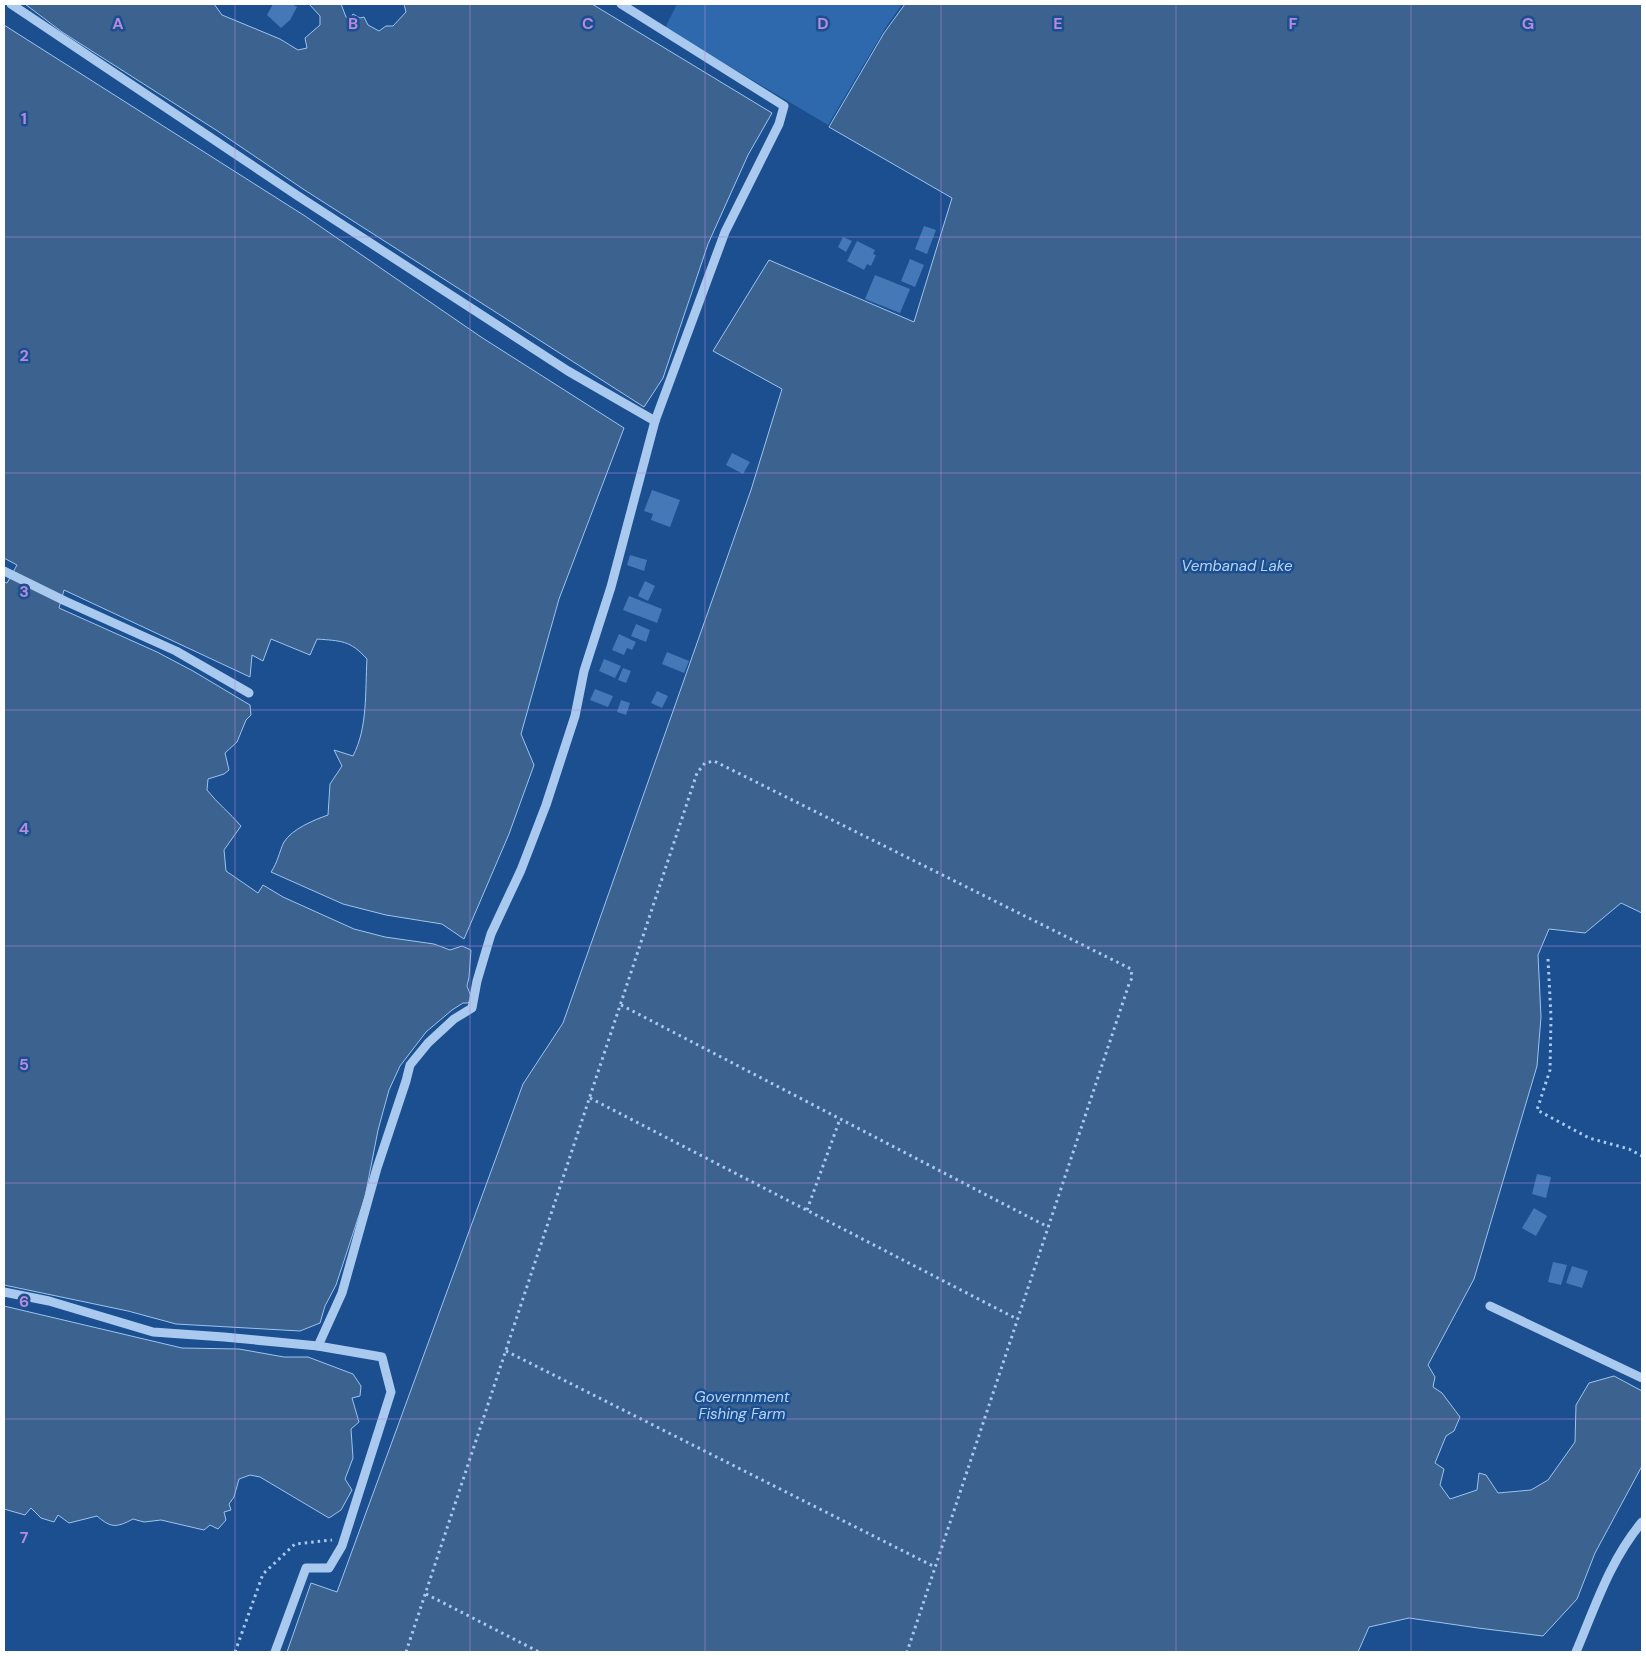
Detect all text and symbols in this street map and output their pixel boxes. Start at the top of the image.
text: A [112,13,124,34]
text: B [348,13,358,34]
text: C [582,13,594,34]
text: D [817,13,829,34]
text: E [1053,13,1063,34]
text: F [1289,13,1298,34]
text: G [1522,13,1534,34]
text: 1 [21,108,27,129]
text: 2 [19,345,29,366]
water label: Vembanad Lake [1181,556,1293,576]
text: 3 [19,581,29,602]
text: 4 [19,818,29,839]
text: 5 [19,1054,29,1075]
text: 6 [19,1291,29,1312]
water label: Governnment Fishing Farm [694,1387,790,1424]
text: 7 [20,1527,29,1548]

